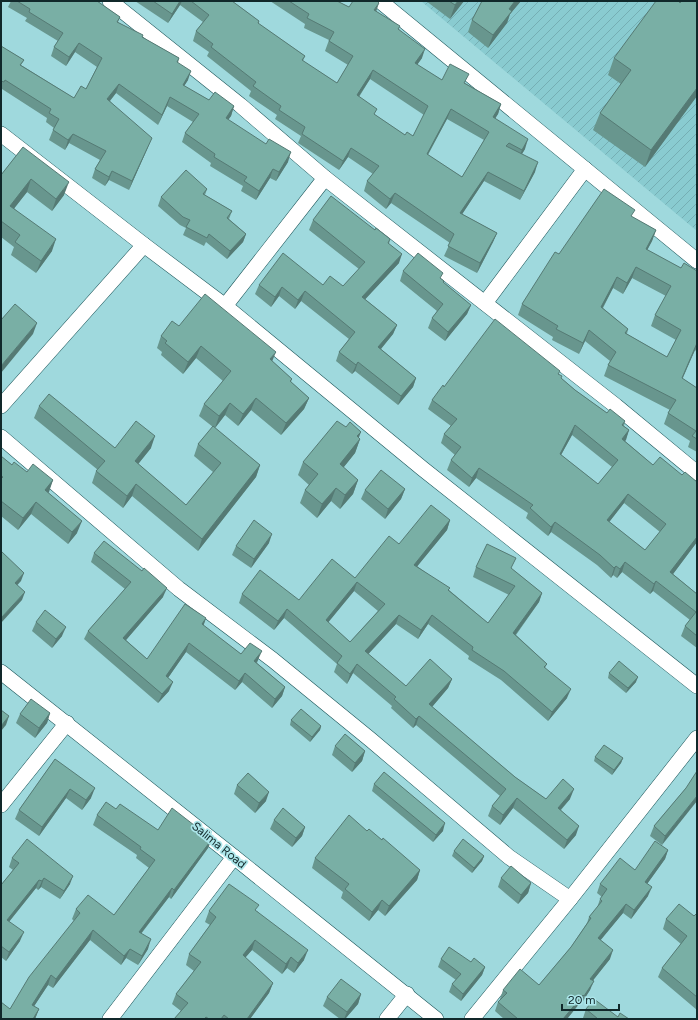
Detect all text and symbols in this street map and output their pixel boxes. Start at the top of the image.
street label: Salima Road [189,819,249,871]
scale bar [562,986,619,1012]
text: 20 m [568,993,596,1007]

